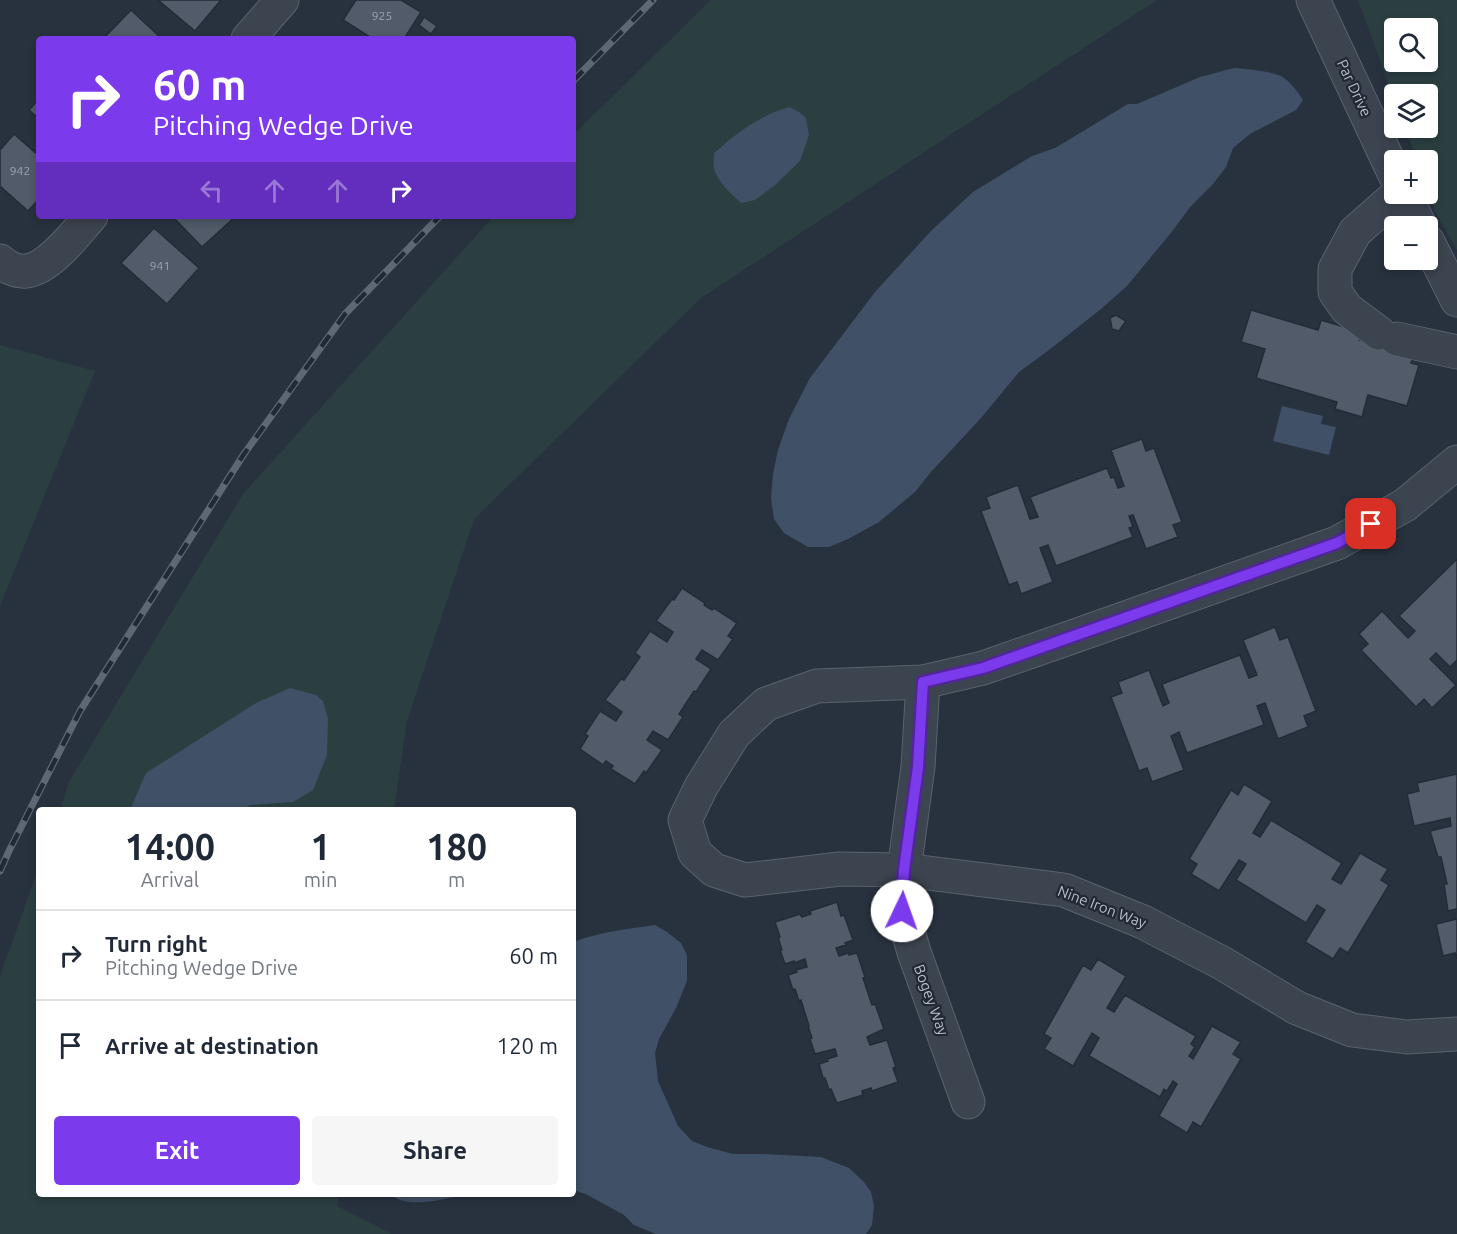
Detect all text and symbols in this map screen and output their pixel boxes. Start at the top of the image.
house number: 925 [372,9,392,22]
map controls [1384,18,1438,270]
button: search [1384,18,1438,72]
street label: Par Drive [1334,56,1375,119]
icon: right [54,60,132,138]
text: 60 m [153,61,247,108]
button: layers [1384,84,1438,138]
text: Pitching Wedge Drive [153,110,414,140]
button: + [1384,150,1438,204]
house number: 942 [10,164,30,177]
icon: left [195,174,228,207]
icon: ahead [258,174,291,207]
icon: ahead [321,174,354,207]
icon: right [384,174,417,207]
button: − [1384,216,1438,270]
house number: 941 [150,259,170,272]
pin [1345,498,1396,549]
icon: arrive [1354,507,1387,540]
text: 14:00 [125,826,215,867]
text: 1 [310,826,331,867]
text: 180 [426,826,487,867]
text: Arrival [141,868,199,891]
text: min [304,868,337,891]
text: m [448,868,465,891]
position arrow [870,879,934,943]
street label: Nine Iron Way [1056,882,1149,931]
text: Turn right [105,931,207,956]
icon: right [54,939,87,972]
text: 60 m [509,943,558,968]
text: Pitching Wedge Drive [105,956,298,979]
street label: Bogey Way [911,962,952,1038]
icon: arrive [54,1029,87,1062]
text: Arrive at destination [105,1033,319,1058]
text: 120 m [497,1033,558,1058]
button: Exit [54,1116,300,1185]
button: Share [312,1116,558,1185]

